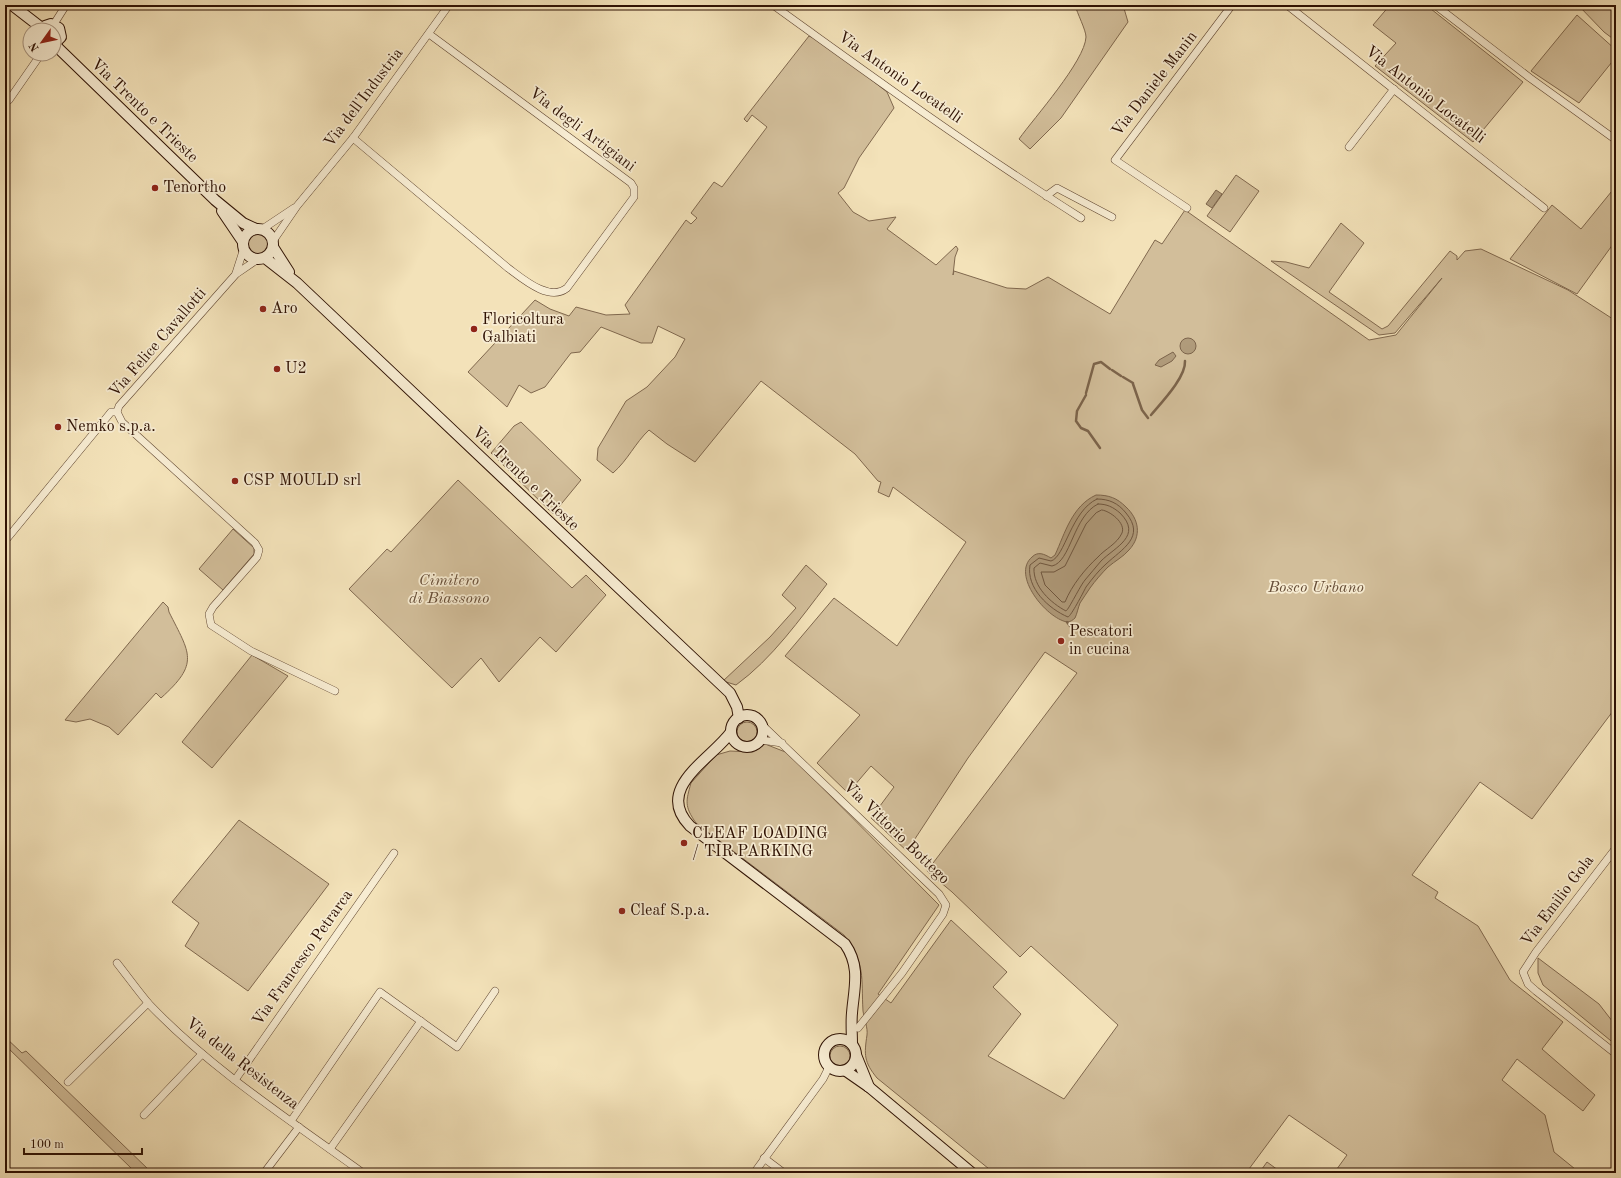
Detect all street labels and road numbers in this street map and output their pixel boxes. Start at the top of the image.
street label: Via Daniele Manin [1109,28,1201,139]
street label: Via Antonio Locatelli [835,29,965,127]
street label: Via Antonio Locatelli [1362,43,1488,147]
street label: Via dell'Industria [322,45,406,151]
street label: Via Trento e Trieste [87,56,201,166]
street label: Via degli Artigiani [526,85,638,175]
street label: Via Felice Cavallotti [106,285,210,401]
street label: Via Trento e Trieste [468,424,582,534]
street label: Via Vittorio Bottego [840,778,952,888]
street label: Via Emilio Gola [1519,853,1597,949]
street label: Via Francesco Petrarca [250,887,356,1029]
street label: Via della Resistenza [182,1015,302,1113]

